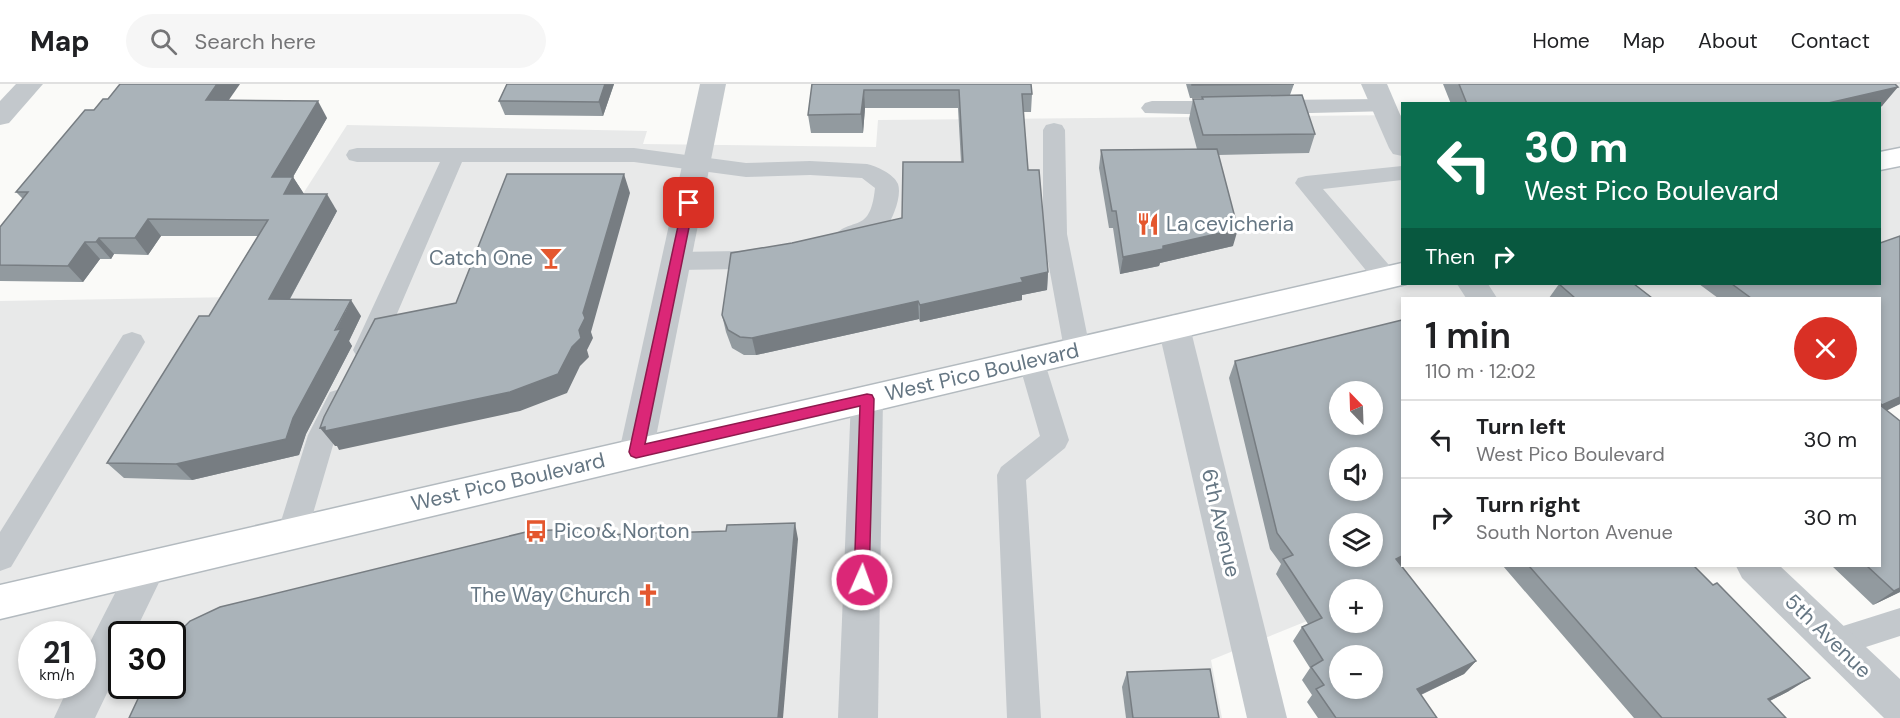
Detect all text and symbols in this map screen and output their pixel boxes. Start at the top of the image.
search box [126,14,546,68]
text: Map [30,23,90,60]
icon: search [147,25,180,58]
text: Search here [195,27,316,56]
text: Home [1532,27,1590,55]
text: Map [1623,27,1665,55]
text: About [1698,27,1758,55]
text: Contact [1791,27,1870,55]
text: 30 m [1524,120,1628,175]
icon: left [1425,126,1503,204]
text: West Pico Boulevard [1524,173,1779,208]
pin [663,177,714,228]
icon: arrive [672,186,705,219]
place label: La cevicheria [1166,210,1294,238]
restaurant icon: La cevicheria [1135,211,1161,237]
icon: right [1487,240,1520,273]
text: Then [1425,242,1475,271]
place label: Catch One [429,244,533,272]
bar icon: Catch One [538,245,564,271]
text: 1 min [1425,312,1511,359]
button: close [1794,317,1857,380]
street label: West Pico Boulevard [882,336,1082,408]
text: 110 m · 12:02 [1425,358,1536,384]
north arrow [1329,381,1383,435]
map controls [1329,381,1383,699]
text: Turn left [1476,412,1566,441]
icon: left [1425,423,1458,456]
text: 30 m [1803,425,1857,454]
text: West Pico Boulevard [1476,441,1665,467]
street label: West Pico Boulevard [408,446,608,518]
button: sound [1329,447,1383,501]
street label: 6th Avenue [1195,466,1247,580]
text: Turn right [1476,490,1581,519]
icon: right [1425,501,1458,534]
text: 30 m [1803,503,1857,532]
button: layers [1329,513,1383,567]
place label: Pico & Norton [554,517,689,545]
bus stop icon: Pico & Norton [523,518,549,544]
text: South Norton Avenue [1476,519,1673,545]
position arrow [830,548,894,612]
button: + [1329,579,1383,633]
place label: The Way Church [470,581,630,609]
church icon: The Way Church [635,582,661,608]
street label: 5th Avenue [1779,588,1877,684]
speed limit sign: 30 [108,621,186,699]
text: 21 [43,633,71,672]
button: − [1329,645,1383,699]
text: km/h [39,665,75,685]

